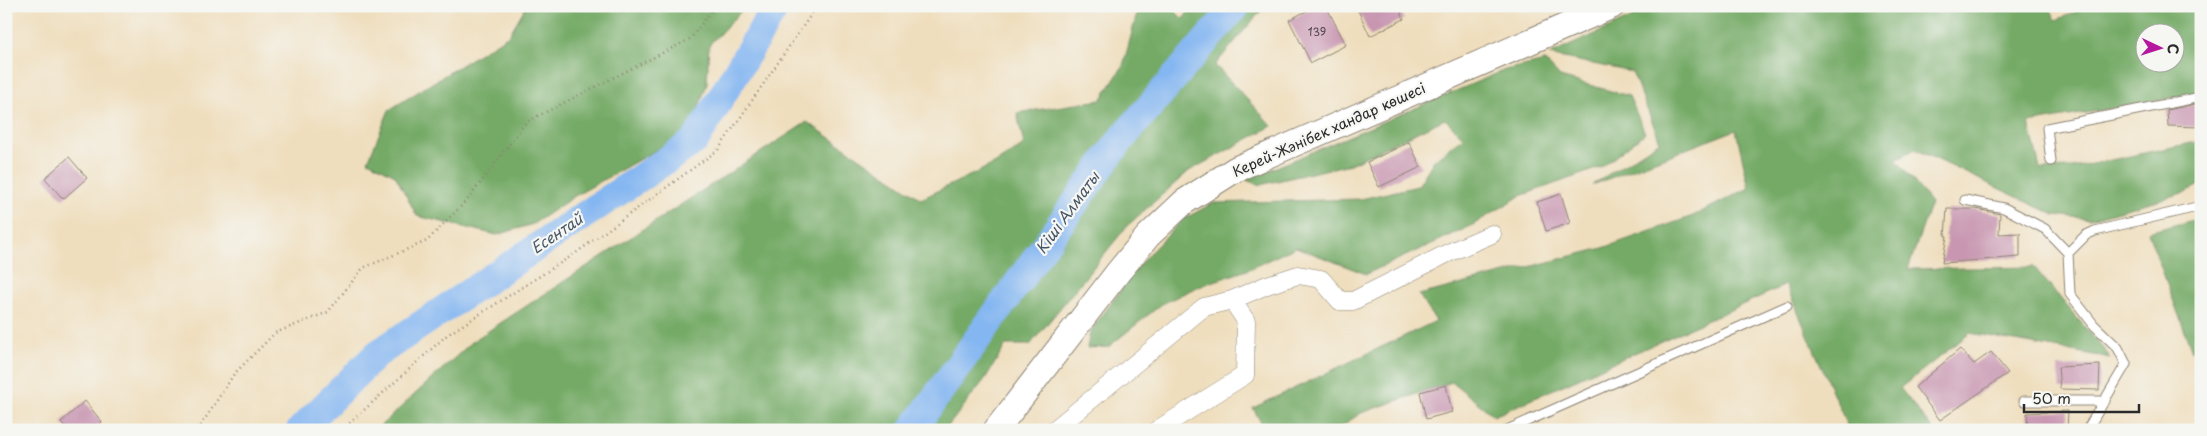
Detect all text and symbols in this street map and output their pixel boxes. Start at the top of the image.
north arrow [2134,22,2184,72]
house number: 139 [1308,23,1326,40]
text: С [2163,43,2184,55]
street label: Керей-Жәнібек хандар көшесі [1229,77,1429,182]
water label: Кіші Алматы [1029,166,1105,258]
water label: Есентай [526,206,588,259]
scale bar [2024,381,2140,413]
text: 50 m [2032,386,2071,409]

